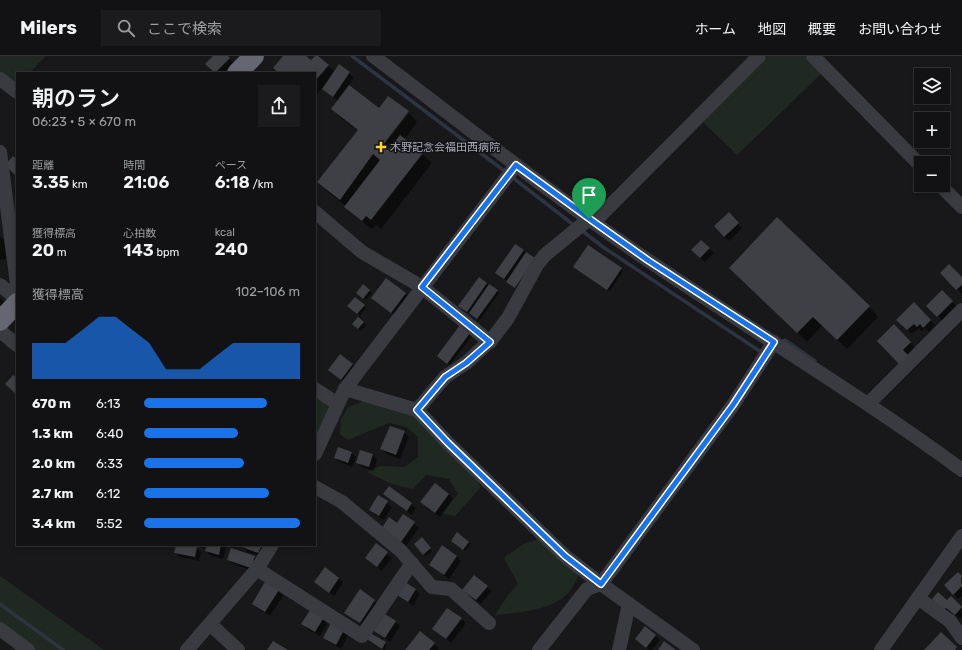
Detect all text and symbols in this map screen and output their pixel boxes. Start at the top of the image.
search box [101,10,381,46]
text: Milers [20,16,77,39]
icon: search [115,17,137,39]
text: ここで検索 [147,20,222,38]
text: ホーム [694,21,736,38]
text: 地図 [758,21,786,38]
text: 概要 [808,21,836,38]
text: お問い合わせ [858,21,942,38]
map controls [914,68,950,192]
button: layers [914,68,950,104]
text: 朝のラン [32,85,120,112]
button: share [258,85,300,127]
button: + [914,112,950,148]
text: 06:23 · 5 × 670 m [32,114,136,129]
marker: 木野記念会福田西病院 [375,141,387,153]
place label: 木野記念会福田西病院 [390,141,500,154]
button: − [914,156,950,192]
text: 距離 [32,159,54,172]
text: 時間 [123,159,145,172]
text: ペース [215,159,247,172]
text: 3.35 [32,172,69,192]
text: 21:06 [123,172,169,192]
text: 6:18 [215,172,250,192]
text: km [69,178,88,191]
text: /km [250,178,273,191]
pin [572,178,606,219]
icon: arrive [578,184,600,206]
text: kcal [215,226,235,239]
text: 獲得標高 [32,227,76,240]
text: 心拍数 [123,227,156,240]
text: 240 [215,239,248,259]
text: 20 [32,240,54,260]
text: 143 [123,240,154,260]
text: m [54,246,67,259]
text: bpm [154,246,179,259]
text: 102–106 m [235,284,300,299]
text: 獲得標高 [32,287,84,302]
text: 670 m [32,396,71,411]
text: 6:13 [96,396,121,411]
text: 1.3 km [32,426,73,441]
text: 6:40 [96,426,124,441]
text: 2.0 km [32,456,75,471]
text: 6:33 [96,456,123,471]
text: 2.7 km [32,486,73,501]
text: 6:12 [96,486,120,501]
text: 3.4 km [32,516,75,531]
text: 5:52 [96,516,122,531]

